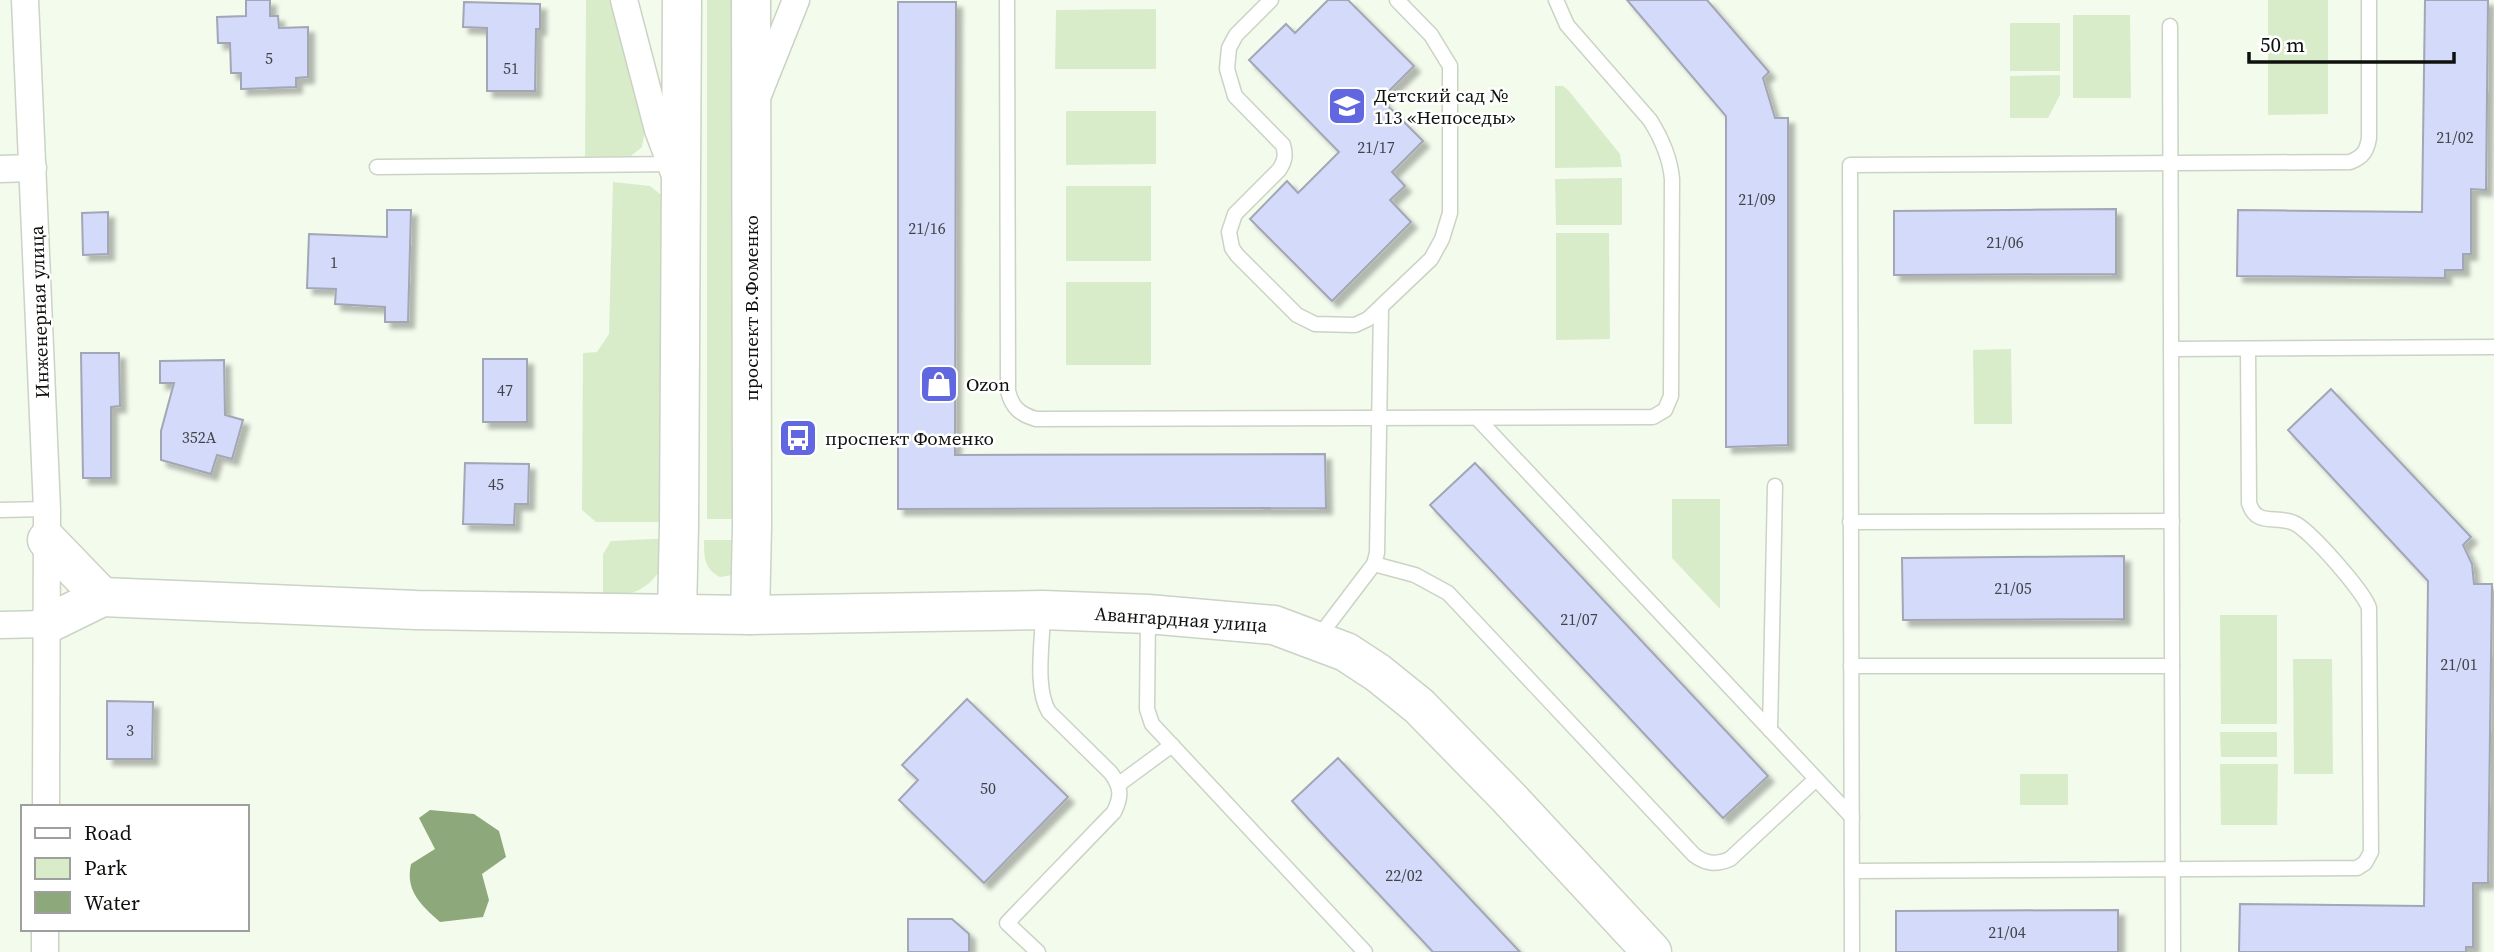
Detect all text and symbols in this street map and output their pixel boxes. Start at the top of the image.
scale bar [2249,21,2454,65]
text: 50 m [2260,30,2305,59]
house number: 5 [265,47,273,69]
house number: 51 [503,57,519,79]
place label: Детский сад № 113 «Непоседы» [1374,82,1515,130]
school or university icon: Детский сад № 113 «Непоседы» [1326,85,1368,127]
house number: 21/02 [2436,126,2474,148]
house number: 21/17 [1357,136,1395,158]
house number: 21/09 [1738,188,1776,210]
street label: проспект В.Фоменко [738,215,764,401]
house number: 21/16 [908,217,946,239]
street label: Инженерная улица [23,225,55,399]
house number: 21/06 [1986,231,2024,253]
house number: 1 [330,251,338,273]
shop icon: Ozon [918,363,960,405]
place label: Ozon [966,371,1010,397]
house number: 47 [497,379,513,401]
bus stop icon: проспект Фоменко [777,417,819,459]
place label: проспект Фоменко [825,425,994,451]
house number: 352А [182,426,217,448]
house number: 45 [488,473,504,495]
house number: 21/05 [1994,577,2032,599]
street label: Авангардная улица [1094,600,1269,638]
house number: 21/07 [1560,608,1598,630]
house number: 21/01 [2440,653,2478,675]
house number: 3 [126,719,134,741]
house number: 50 [980,777,996,799]
legend [21,805,248,931]
text: Road [84,818,132,847]
text: Park [84,853,128,882]
house number: 22/02 [1385,864,1423,886]
text: Water [84,888,140,917]
house number: 21/04 [1988,921,2026,943]

